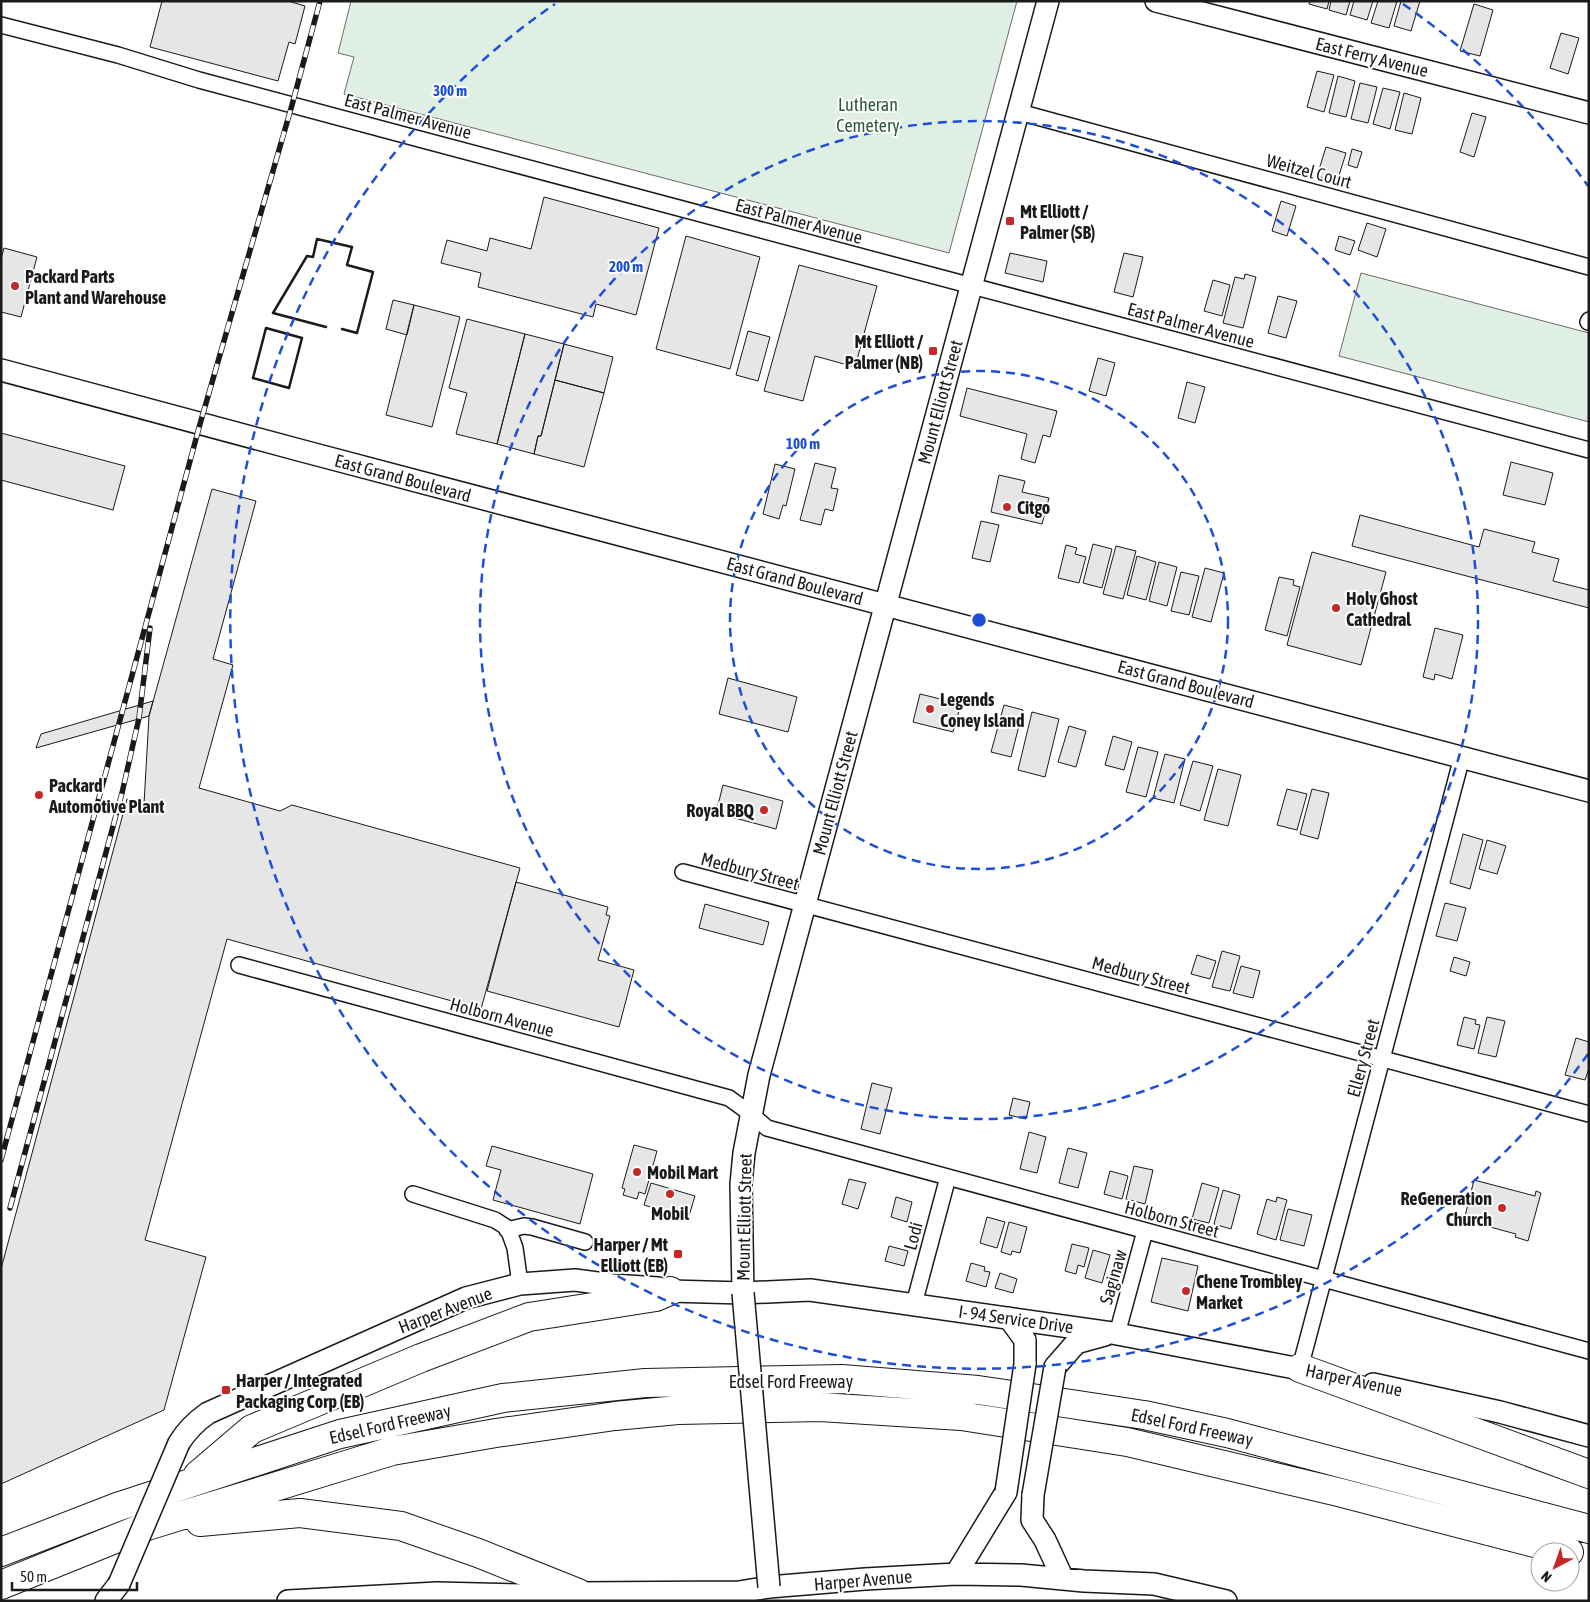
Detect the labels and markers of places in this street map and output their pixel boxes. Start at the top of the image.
place label: Mt Elliott / Palmer (SB) [1020,201,1095,243]
marker: Mt Elliott / Palmer (SB) [1004,215,1016,227]
place label: Packard Parts Plant and Warehouse [25,266,166,308]
marker: Packard Parts Plant and Warehouse [9,280,21,292]
place label: Mt Elliott / Palmer (NB) [845,331,924,373]
marker: Mt Elliott / Palmer (NB) [927,345,939,357]
place label: Citgo [1017,497,1050,518]
marker: Citgo [1001,501,1013,513]
place label: Holy Ghost Cathedral [1346,588,1418,630]
marker: Holy Ghost Cathedral [1330,602,1342,614]
centre of rings [970,611,988,629]
place label: Legends Coney Island [940,689,1025,731]
marker: Legends Coney Island [924,703,936,715]
place label: Packard Automotive Plant [48,775,165,817]
marker: Packard Automotive Plant [33,789,45,801]
place label: Royal BBQ [686,800,754,821]
marker: Royal BBQ [758,804,770,816]
place label: Mobil Mart [647,1162,719,1183]
marker: Mobil Mart [631,1166,643,1178]
marker: Mobil [664,1188,676,1200]
place label: ReGeneration Church [1400,1188,1492,1230]
marker: ReGeneration Church [1496,1202,1508,1214]
place label: Mobil [651,1203,689,1224]
place label: Harper / Mt Elliott (EB) [594,1234,669,1276]
marker: Harper / Mt Elliott (EB) [672,1248,684,1260]
place label: Chene Trombley Market [1196,1271,1303,1313]
marker: Chene Trombley Market [1180,1285,1192,1297]
place label: Harper / Integrated Packaging Corp (EB) [236,1370,364,1412]
marker: Harper / Integrated Packaging Corp (EB) [220,1384,232,1396]

